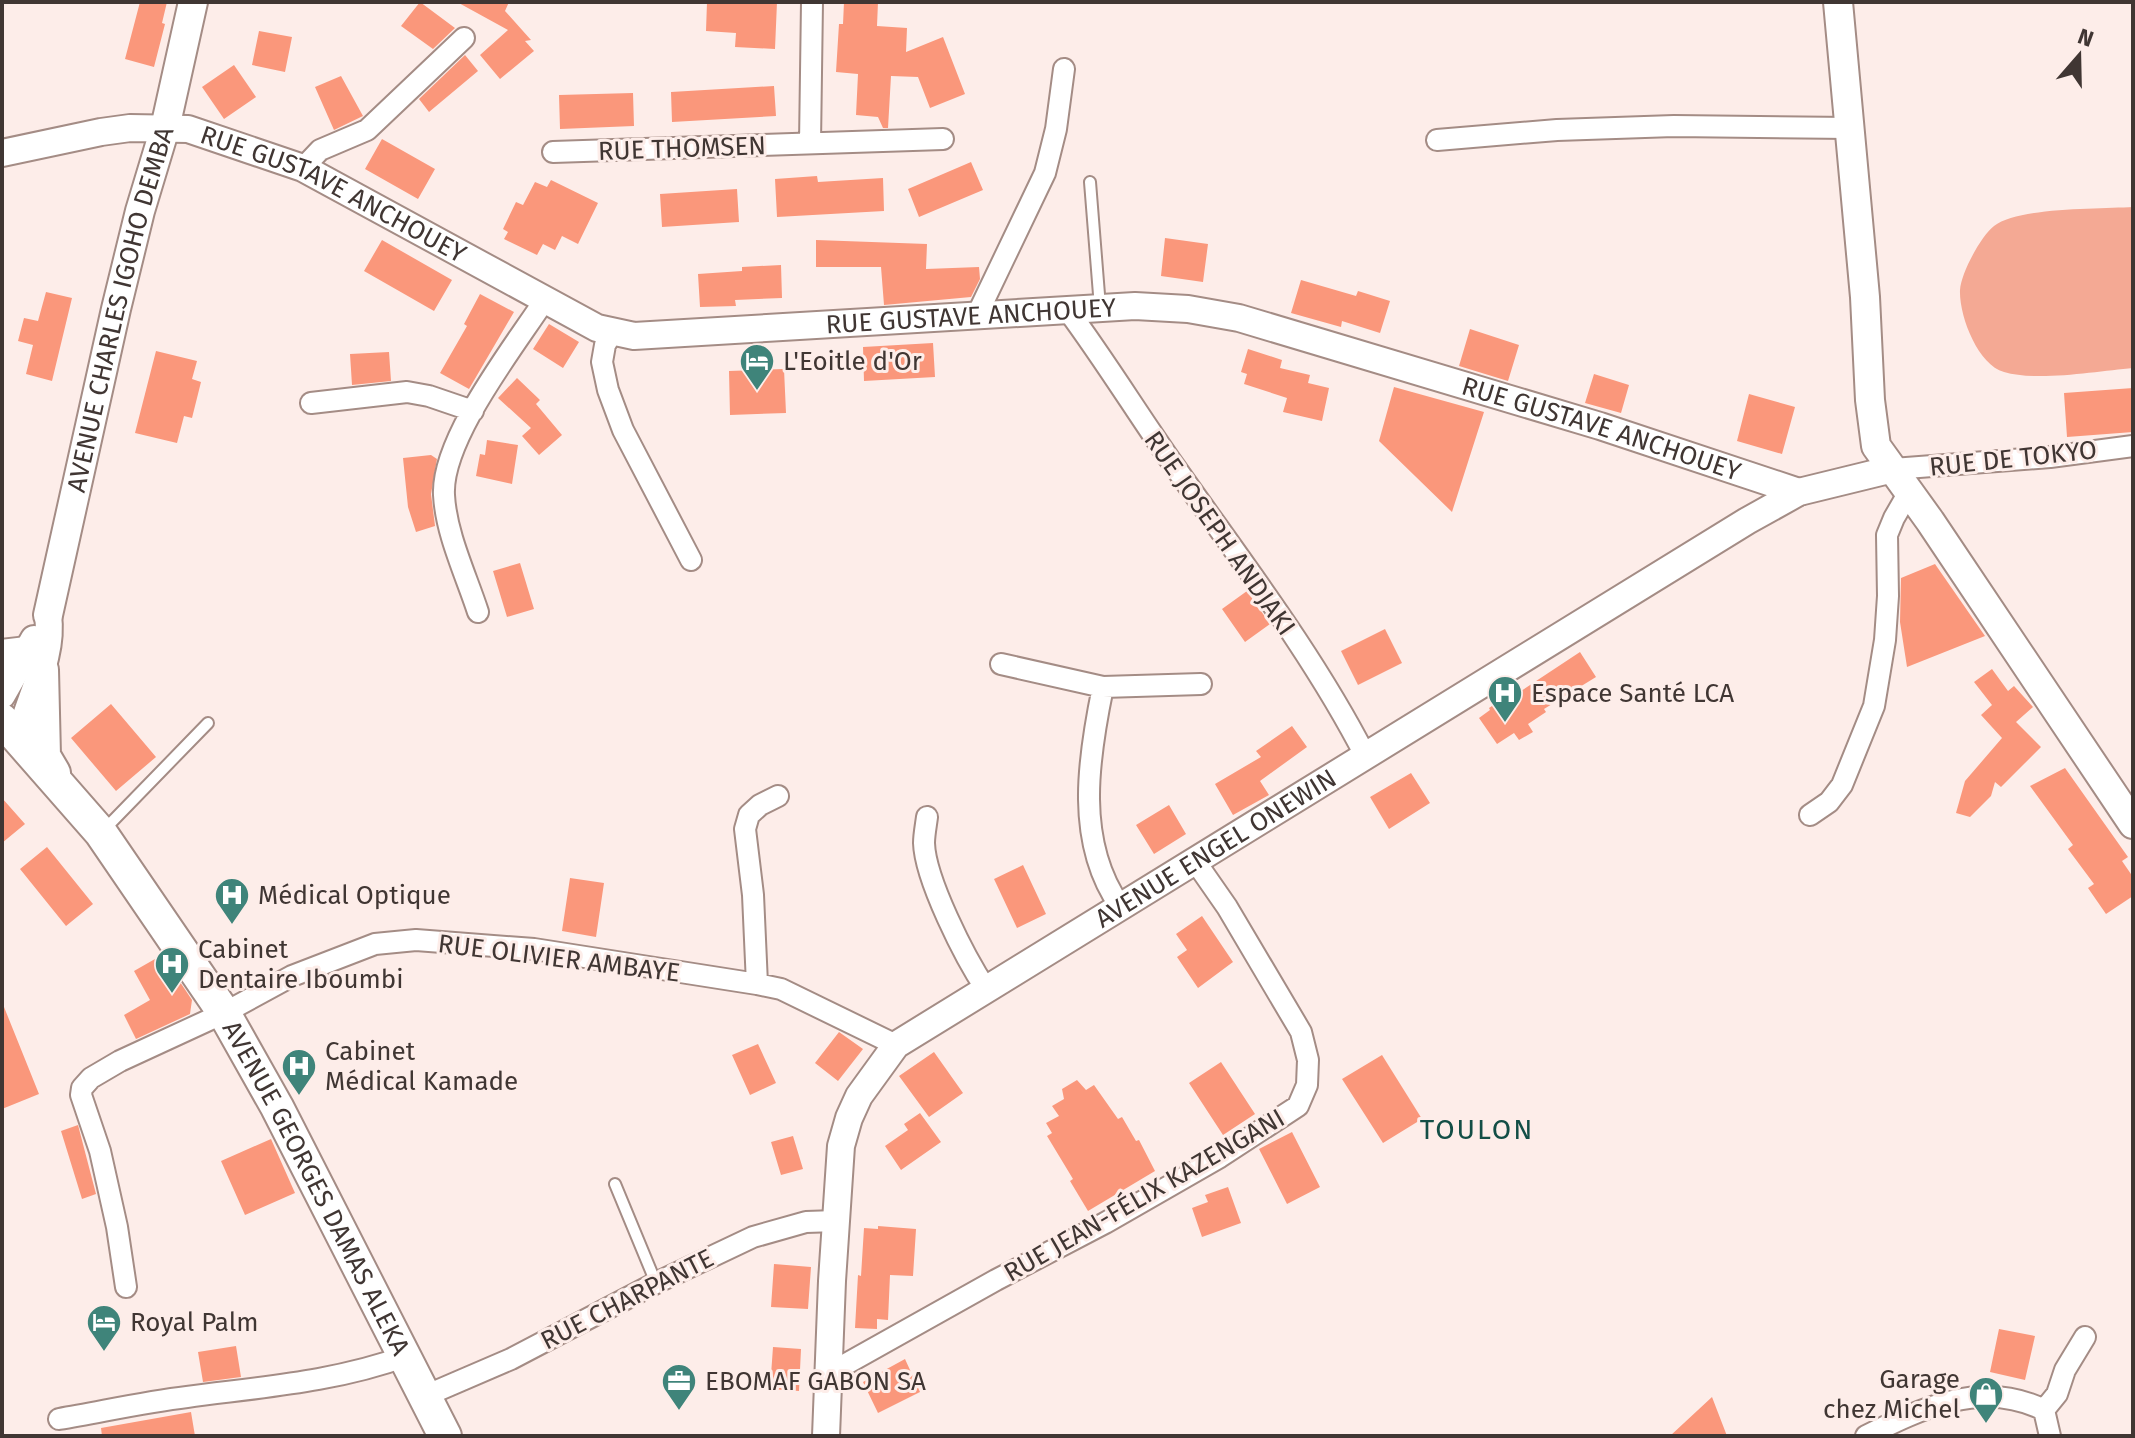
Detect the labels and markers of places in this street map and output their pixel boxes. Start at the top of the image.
hotel icon: L'Eoitle d'Or [738,342,776,392]
place label: L'Eoitle d'Or [783,346,922,377]
hospital icon: Espace Santé LCA [1486,674,1524,724]
place label: Espace Santé LCA [1531,678,1734,709]
hospital icon: Médical Optique [213,876,251,926]
place label: Médical Optique [258,880,451,911]
place label: Cabinet Dentaire Iboumbi [198,934,404,995]
hospital icon: Cabinet Dentaire Iboumbi [153,945,191,995]
place label: Cabinet Médical Kamade [325,1036,518,1097]
hospital icon: Cabinet Médical Kamade [280,1047,318,1097]
hotel icon: Royal Palm [85,1303,123,1353]
place label: Royal Palm [130,1307,259,1338]
office icon: EBOMAF GABON SA [660,1362,698,1412]
place label: Garage chez Michel [1823,1364,1960,1425]
place label: EBOMAF GABON SA [705,1366,926,1397]
shop icon: Garage chez Michel [1967,1375,2005,1425]

